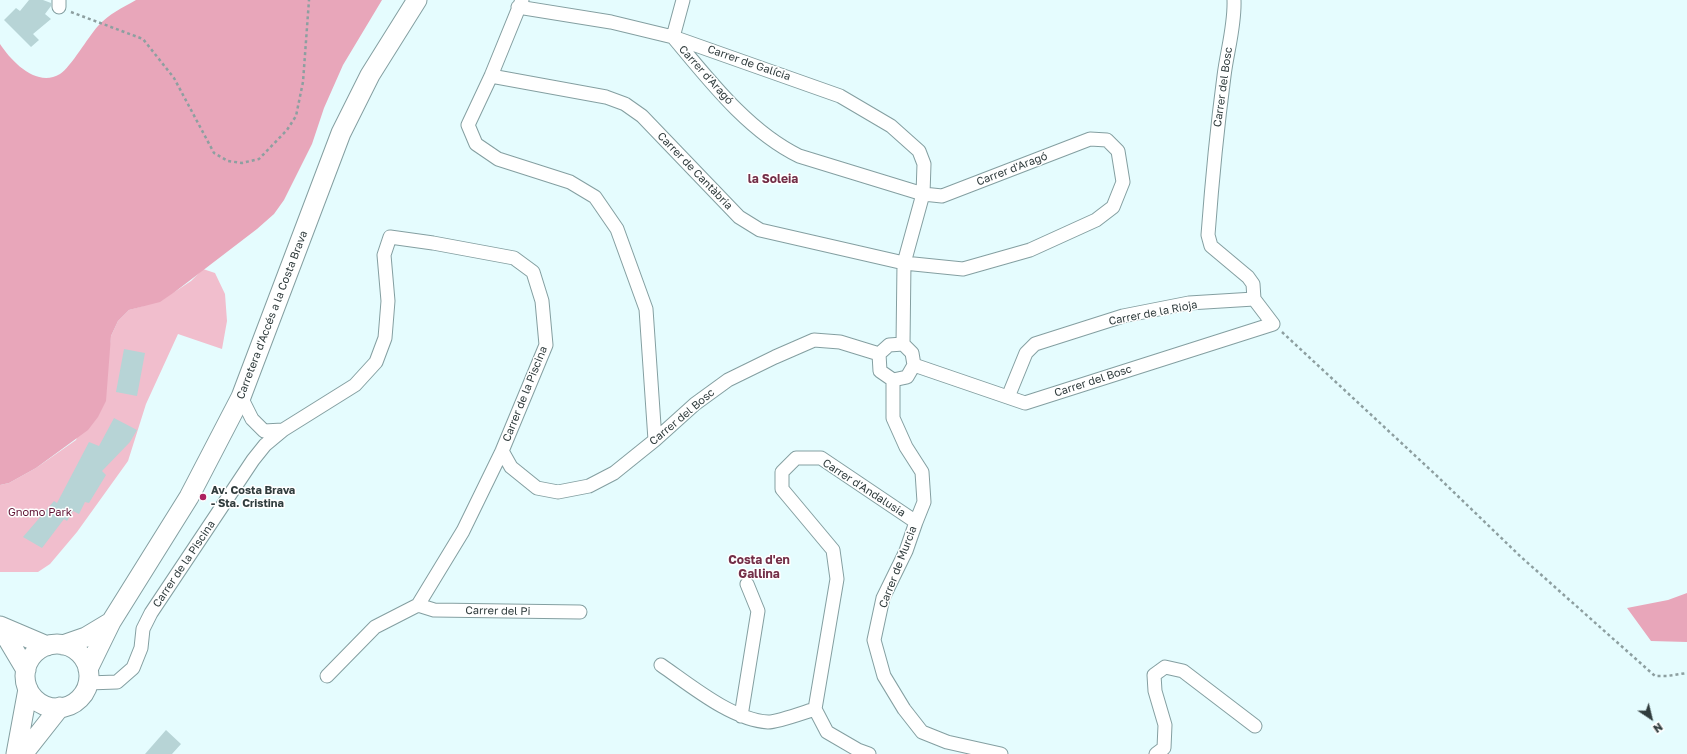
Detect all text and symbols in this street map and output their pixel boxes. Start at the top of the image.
street label: Carrer d'Aragó [676,43,736,107]
street label: Carrer de Galícia [706,43,792,83]
street label: Carrer del Bosc [1211,46,1235,128]
street label: Carrer de Cantàbria [655,129,735,213]
street label: Carrer d'Aragó [975,149,1049,189]
district label: la Soleia [748,172,798,186]
street label: Carretera d'Accés a la Costa Brava [234,229,310,401]
street label: Carrer de la Rioja [1107,298,1199,328]
street label: Carrer de la Piscina [500,344,550,444]
street label: Carrer del Bosc [1053,362,1133,400]
street label: Carrer del Bosc [647,386,717,448]
street label: Carrer d'Andalusia [820,456,908,520]
place label: Av. Costa Brava - Sta. Cristina [211,484,295,510]
marker: Av. Costa Brava - Sta. Cristina [198,492,208,502]
park label: Gnomo Park [8,506,72,520]
street label: Carrer de la Piscina [150,518,218,610]
street label: Carrer de Murcia [876,524,920,610]
district label: Costa d'en Gallina [728,553,790,581]
street label: Carrer del Pi [465,604,531,618]
north arrow [1631,698,1671,738]
text: N [1651,721,1665,736]

